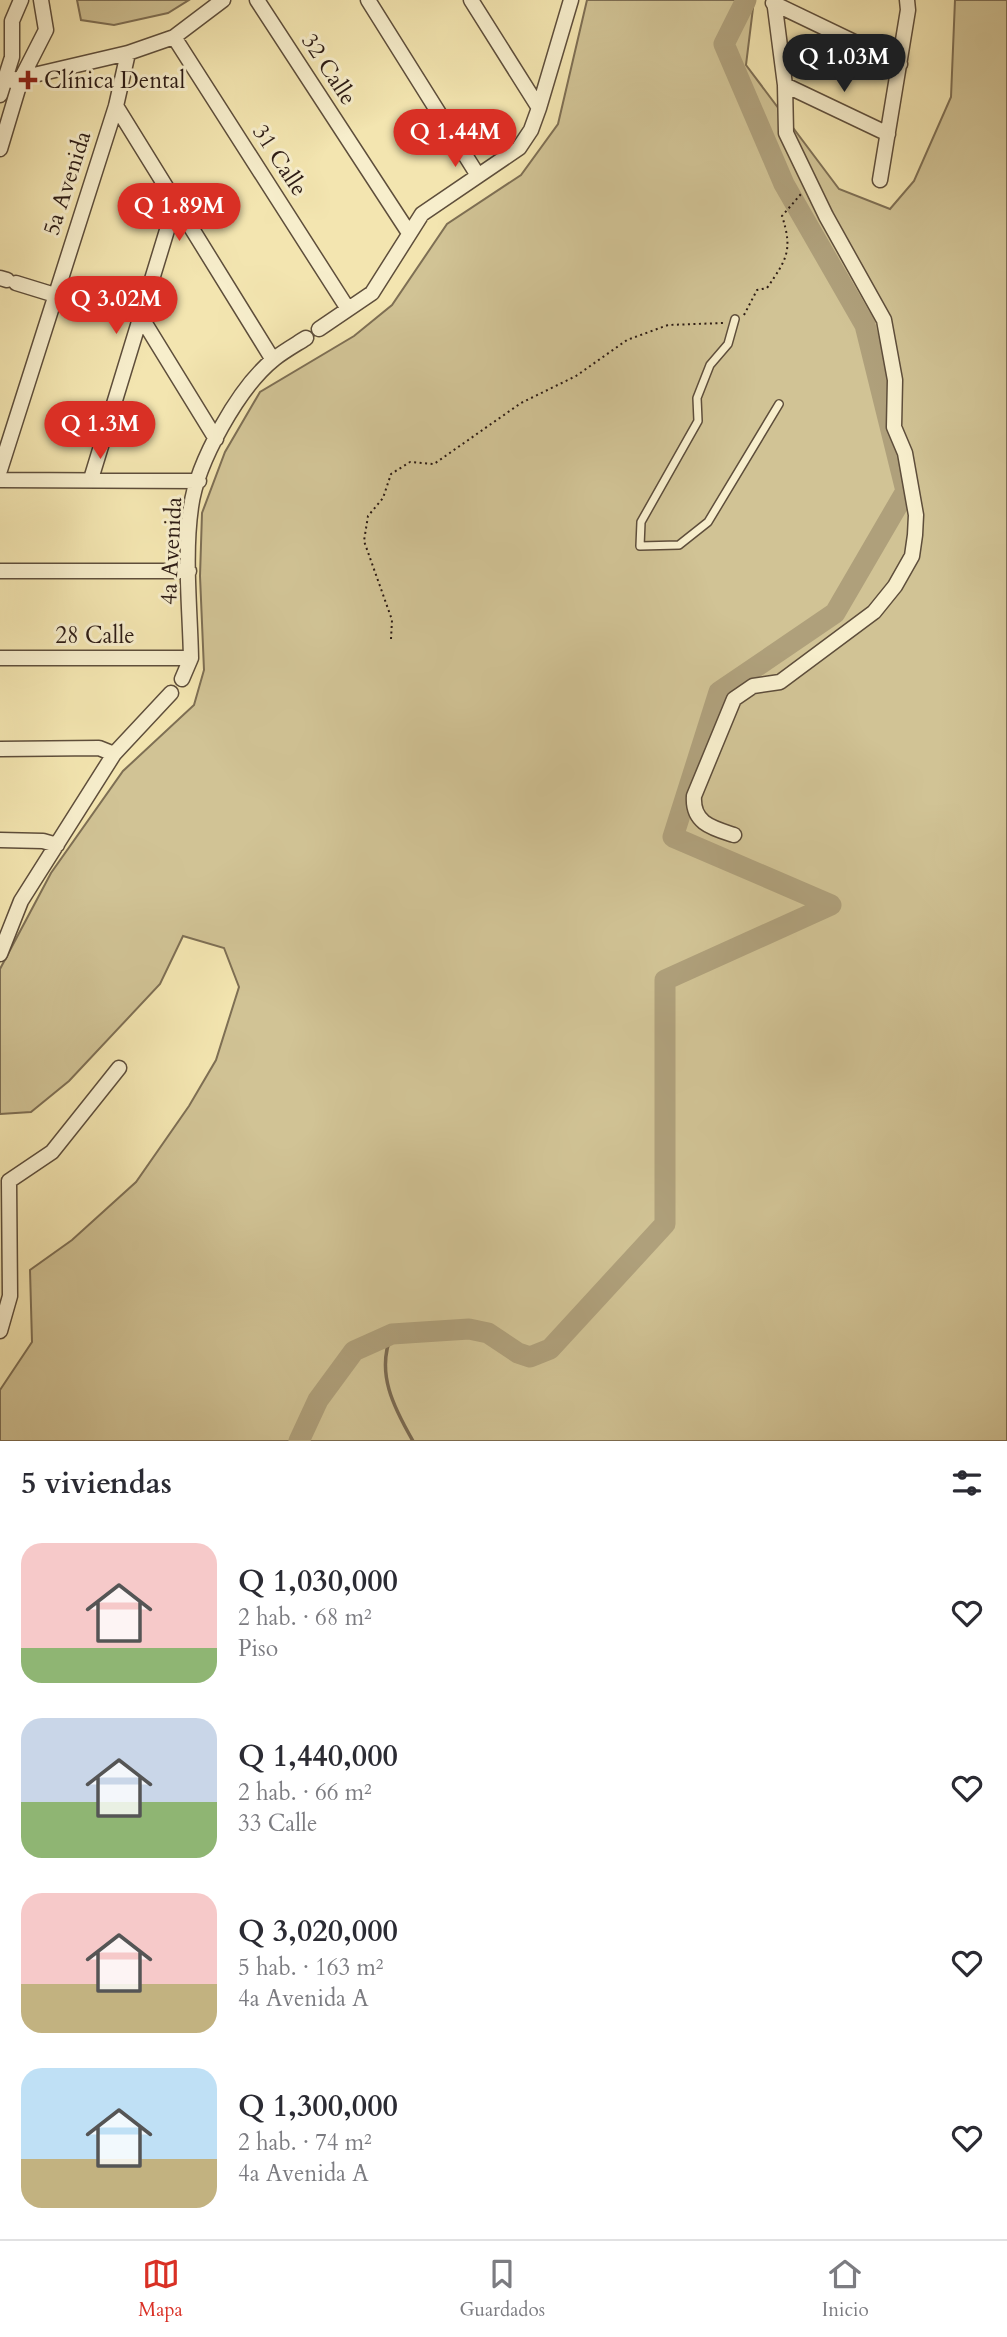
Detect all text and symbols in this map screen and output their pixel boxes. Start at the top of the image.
street label: 32 Calle [294,27,364,111]
pin: Q 1.03M [779,34,909,94]
text: Q 1.03M [799,41,889,72]
place label: Clínica Dental [44,65,185,96]
marker: Clínica Dental [18,70,38,90]
pin: Q 1.44M [390,110,520,169]
text: Q 1.44M [410,116,500,147]
street label: 31 Calle [245,118,315,202]
street label: 5a Avenida [36,127,98,239]
pin: Q 1.89M [114,184,244,243]
text: Q 1.89M [134,190,224,221]
pin: Q 3.02M [51,276,181,336]
text: Q 3.02M [71,283,161,314]
pin: Q 1.3M [43,402,157,461]
text: Q 1.3M [60,408,140,439]
street label: 4a Avenida [153,496,189,606]
street label: 28 Calle [55,620,135,651]
text: 5 viviendas [21,1463,172,1504]
icon: filters [948,1464,986,1502]
text: Q 1,030,000 [238,1561,398,1602]
icon: home [77,1571,161,1655]
icon: heart [948,1594,986,1632]
text: 2 hab. · 68 m² [238,1602,372,1633]
text: Piso [238,1633,278,1664]
text: Q 1,440,000 [238,1736,398,1777]
icon: home [77,1746,161,1830]
icon: heart [948,1769,986,1807]
text: 2 hab. · 66 m² [238,1777,372,1808]
text: 33 Calle [238,1808,317,1839]
text: Q 3,020,000 [238,1911,398,1952]
icon: home [77,1921,161,2005]
icon: heart [948,1944,986,1982]
text: 5 hab. · 163 m² [238,1952,384,1983]
text: 4a Avenida A [238,1983,369,2014]
text: Q 1,300,000 [238,2086,398,2127]
icon: home [77,2096,161,2180]
icon: heart [948,2119,986,2157]
text: 2 hab. · 74 m² [238,2127,372,2158]
text: 4a Avenida A [238,2158,369,2189]
tab: Mapa [138,2255,183,2323]
tab: Guardados [459,2255,545,2323]
tab: Inicio [822,2255,869,2323]

